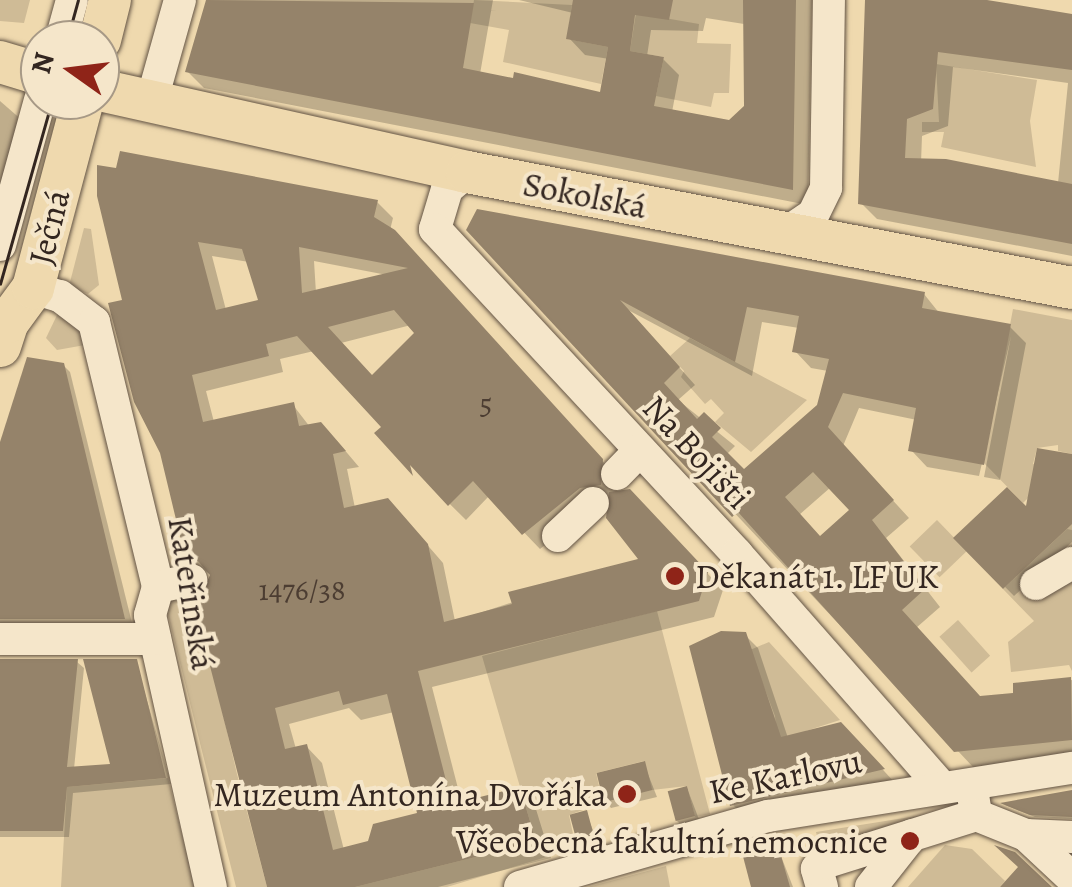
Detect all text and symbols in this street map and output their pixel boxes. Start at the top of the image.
north arrow [20,20,120,120]
text: N [22,49,64,78]
street label: Sokolská [520,162,650,228]
street label: Ječná [19,185,79,269]
house number: 5 [480,386,492,422]
street label: Na Bojišti [634,387,760,517]
street label: Kateřinská [159,513,225,673]
place label: Děkanát 1. LF UK [695,555,940,597]
marker: Děkanát 1. LF UK [664,565,686,587]
house number: 1476/38 [258,572,346,608]
street label: Ke Karlovu [705,739,865,813]
place label: Muzeum Antonína Dvořáka [213,773,607,815]
marker: Muzeum Antonína Dvořáka [616,783,638,805]
place label: Všeobecná fakultní nemocnice [456,820,888,862]
marker: Všeobecná fakultní nemocnice [897,828,923,854]

